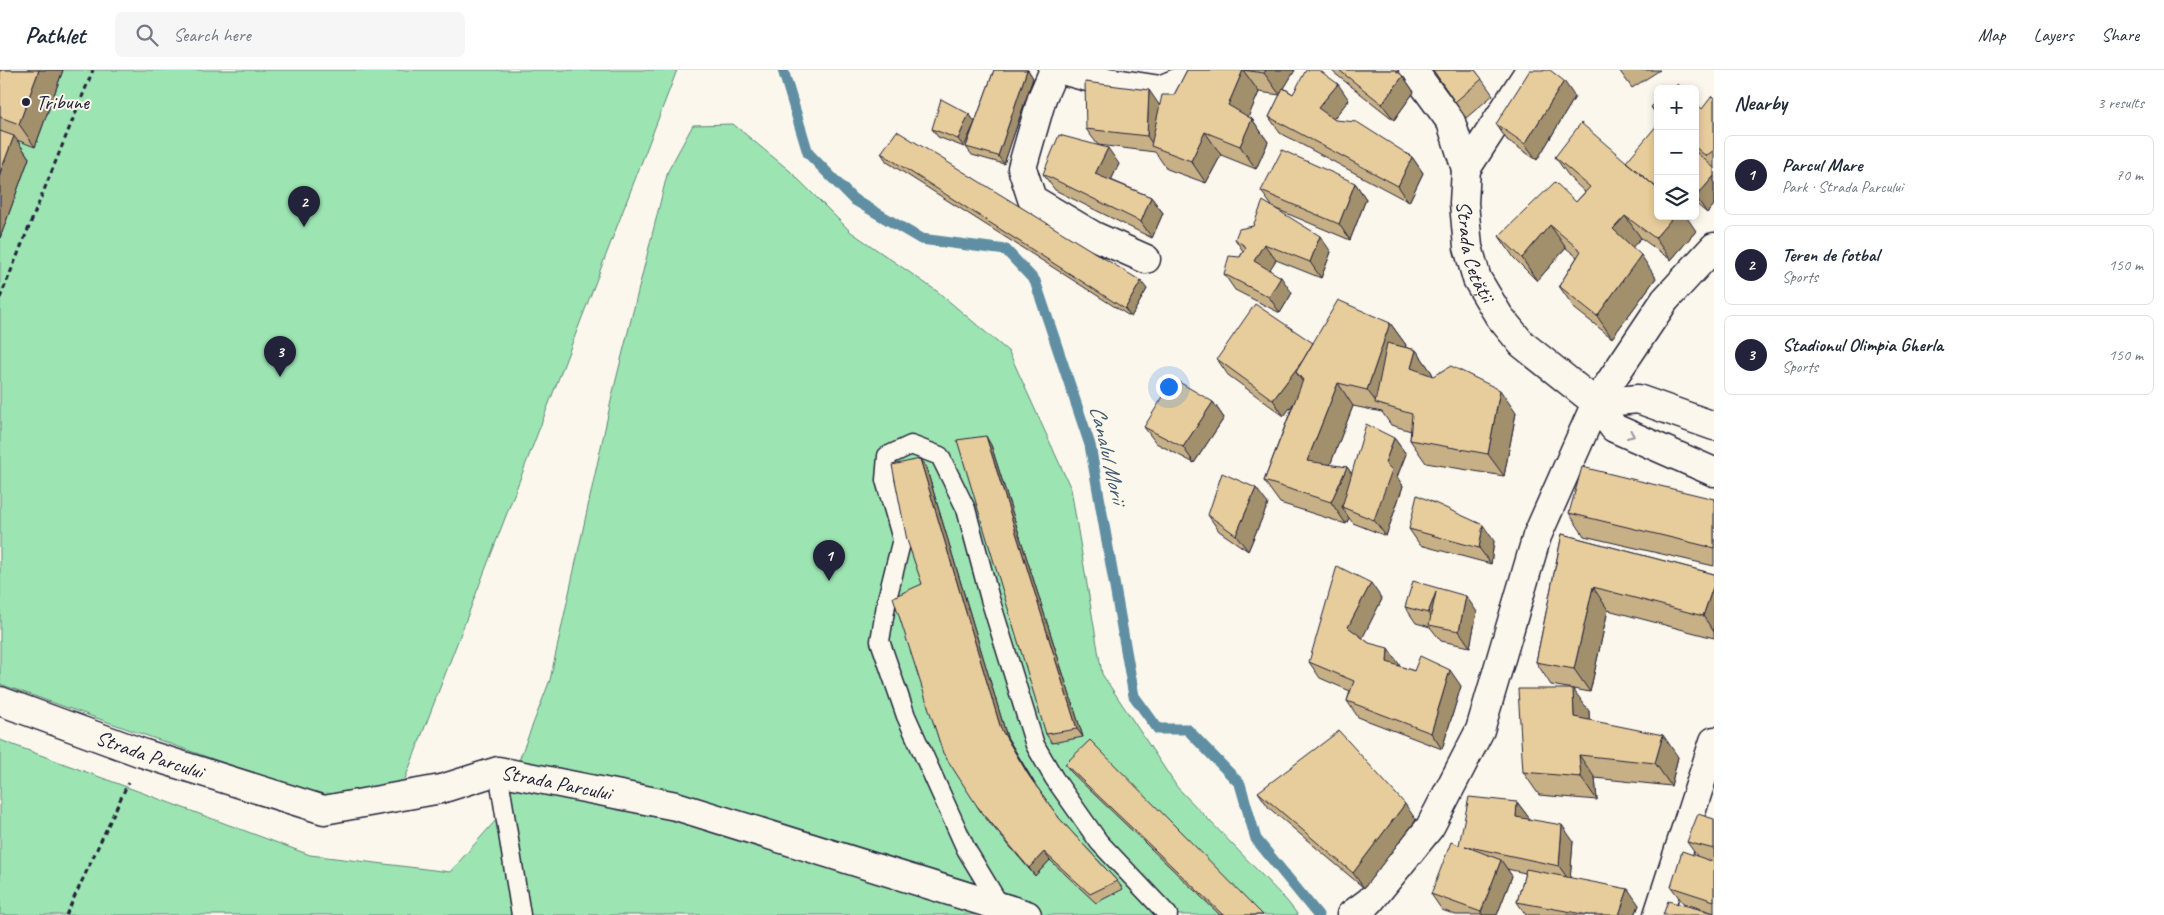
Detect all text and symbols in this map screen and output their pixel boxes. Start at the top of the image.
search box [115,12,465,57]
text: Pathlet [25,20,85,50]
icon: search [133,21,161,49]
text: Search here [173,23,251,47]
text: Map [1978,24,2006,46]
text: Layers [2034,24,2073,46]
text: Share [2101,24,2139,46]
map controls [1654,85,1699,220]
button: + [1654,85,1699,130]
place label: Tribune [36,89,90,115]
text: Nearby [1734,90,1787,116]
text: 3 results [2097,93,2144,113]
marker: Tribune [20,96,32,108]
button: − [1654,130,1699,175]
text: Parcul Mare [1782,153,1862,177]
text: 1 [1747,165,1755,185]
text: 70 m [2116,165,2143,185]
button: layers [1654,175,1699,220]
text: Park · Strada Parcului [1782,177,1903,197]
pin: 2 [288,186,320,227]
street label: Strada Cetății [1451,200,1502,309]
text: Teren de fotbal [1782,243,1879,267]
text: 2 [1747,255,1755,275]
text: 150 m [2109,255,2143,275]
text: Sports [1782,267,1818,287]
text: Stadionul Olimpia Gherla [1782,333,1943,357]
pin: 3 [264,336,296,377]
text: 3 [1747,345,1755,365]
text: 150 m [2109,345,2143,365]
text: Sports [1782,357,1818,377]
your location [1156,374,1182,400]
water label: Canalul Morii [1083,402,1134,511]
one-way arrow [1626,429,1635,440]
pin: 1 [813,540,845,581]
street label: Strada Parcului [92,724,210,785]
street label: Strada Parcului [499,759,617,807]

